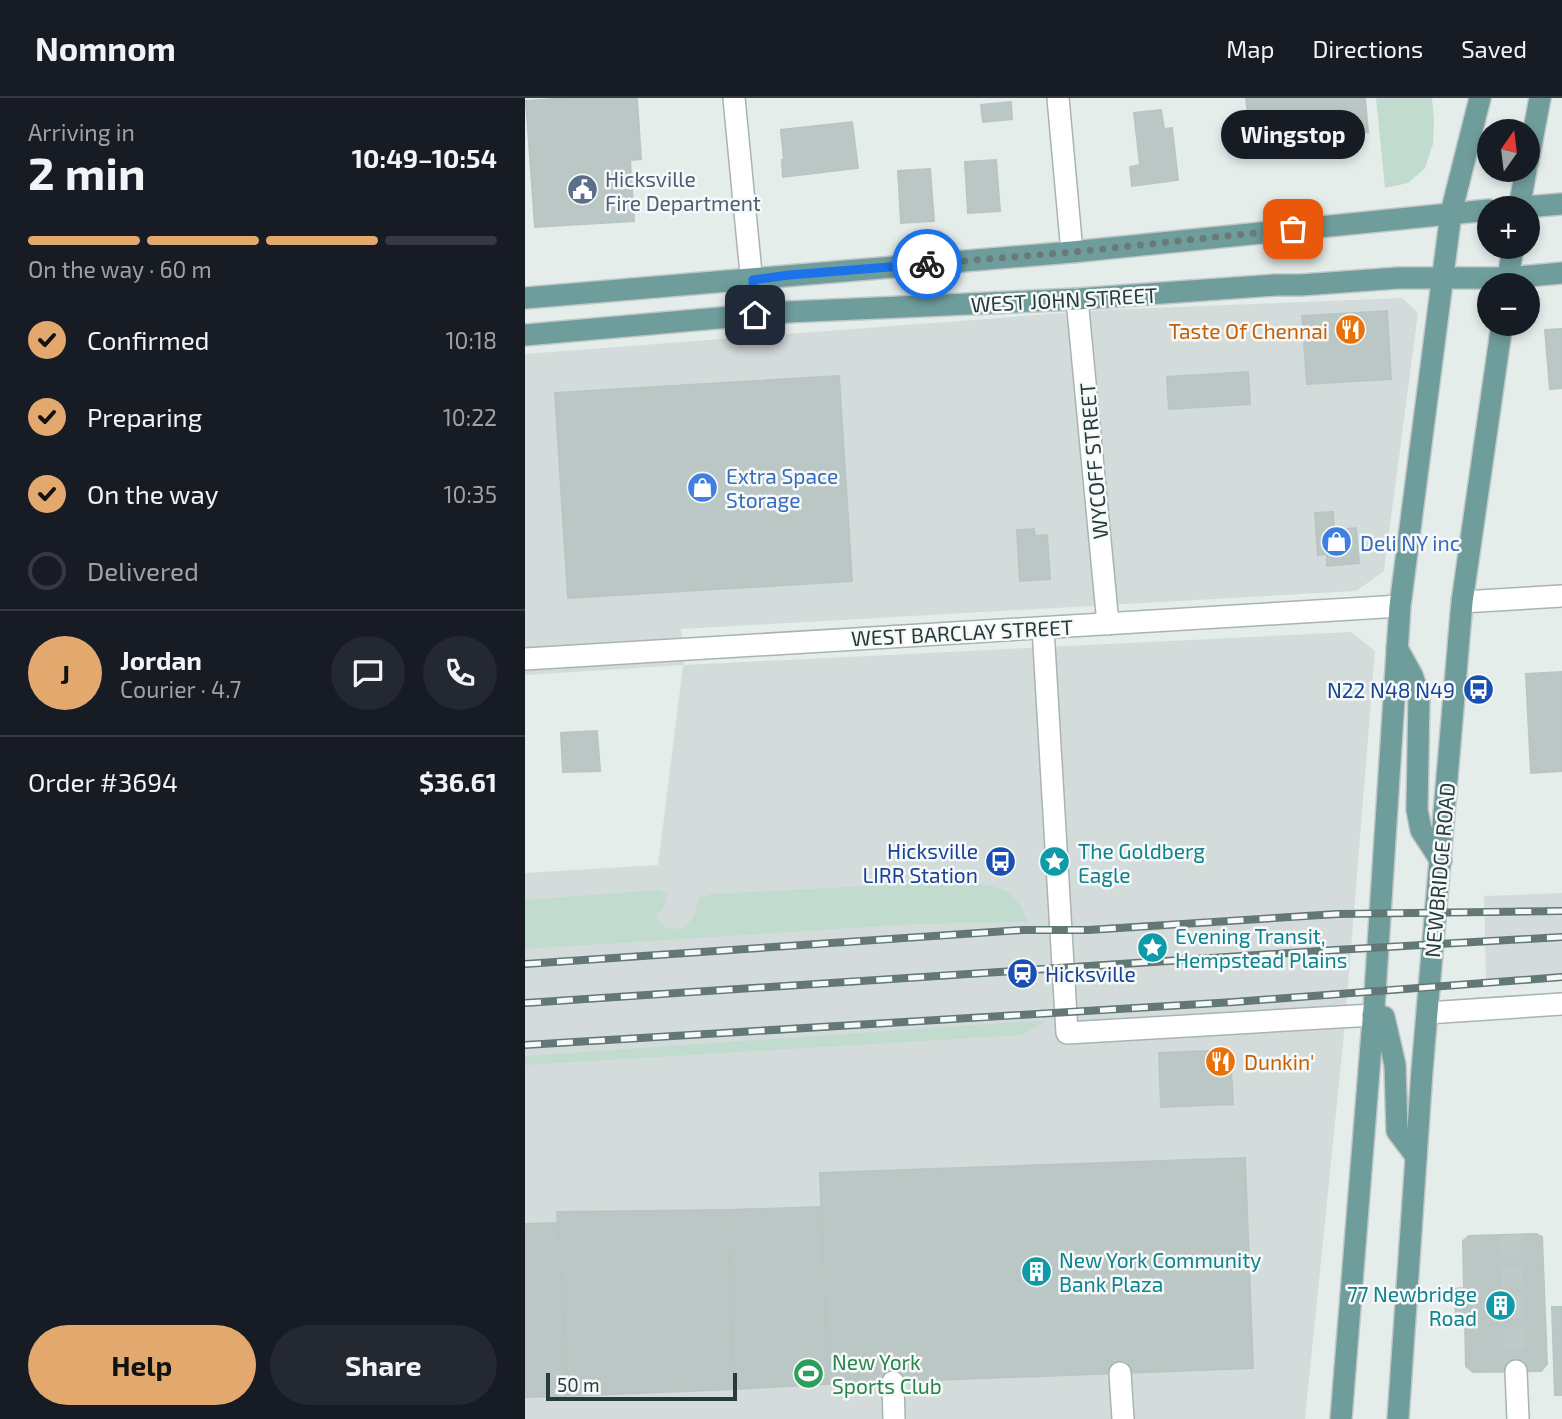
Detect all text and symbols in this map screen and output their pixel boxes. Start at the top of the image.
text: Nomnom [35,28,176,68]
text: Map [1226,34,1274,63]
text: Directions [1312,34,1423,63]
text: Saved [1461,34,1527,63]
callout: Wingstop [1221,110,1365,159]
text: Arriving in [28,118,135,146]
north arrow [1477,119,1540,182]
map controls [1477,119,1540,336]
text: Wingstop [1241,120,1346,148]
text: 10:49–10:54 [352,142,497,173]
text: 2 min [28,144,146,199]
place label: Hicksville Fire Department [605,166,761,215]
public building icon: Hicksville Fire Department [565,173,599,207]
button: + [1477,196,1540,259]
pin [1263,199,1323,259]
icon: bag [1274,210,1312,248]
courier [892,229,962,299]
icon: bike [908,245,946,283]
text: On the way · 60 m [28,255,212,283]
button: − [1477,273,1540,336]
street label: WEST JOHN STREET [970,282,1158,316]
pin [725,285,785,345]
icon: home [736,296,774,334]
restaurant icon: Taste Of Chennai [1334,313,1368,347]
place label: Taste Of Chennai [1169,318,1328,343]
icon: check [28,321,66,359]
text: Confirmed [87,324,210,355]
text: 10:18 [445,326,497,354]
street label: WYCOFF STREET [1074,382,1112,540]
icon: check [28,398,66,436]
text: Preparing [87,401,202,432]
text: 10:22 [443,403,497,431]
place label: Extra Space Storage [726,463,838,512]
shop icon: Extra Space Storage [686,470,720,504]
icon: check [28,475,66,513]
text: On the way [87,478,218,509]
text: 10:35 [443,480,497,508]
shop icon: Deli NY inc [1320,525,1354,559]
place label: Deli NY inc [1360,530,1460,555]
text: Delivered [87,555,199,586]
street label: WEST BARCLAY STREET [850,614,1074,650]
button: chat [331,636,405,710]
button: phone [423,636,497,710]
text: Jordan [120,644,202,675]
text: J [60,658,70,689]
bus stop icon: N22 N48 N49 [1461,672,1495,706]
text: Courier · 4.7 [120,675,241,703]
place label: N22 N48 N49 [1327,677,1455,702]
text: Order #3694 [28,766,178,797]
text: $36.61 [419,766,497,797]
street label: NEWBRIDGE ROAD [1419,782,1459,958]
place label: Hicksville LIRR Station [863,838,978,887]
place label: The Goldberg Eagle [1078,838,1205,887]
bus stop icon: Hicksville LIRR Station [984,845,1018,879]
place icon: The Goldberg Eagle [1038,845,1072,879]
place label: Evening Transit, Hempstead Plains [1175,923,1347,972]
place icon: Evening Transit, Hempstead Plains [1135,930,1169,964]
station icon: Hicksville [1005,956,1039,990]
place label: Hicksville [1045,961,1136,986]
restaurant icon: Dunkin' [1204,1044,1238,1078]
place label: Dunkin' [1244,1049,1314,1074]
place label: New York Community Bank Plaza [1059,1247,1261,1296]
building icon: New York Community Bank Plaza [1019,1254,1053,1288]
place label: 77 Newbridge Road [1347,1281,1477,1330]
building icon: 77 Newbridge Road [1483,1288,1517,1322]
button: Help [28,1325,256,1405]
button: Share [270,1325,497,1405]
place label: New York Sports Club [832,1349,942,1398]
sports icon: New York Sports Club [792,1356,826,1390]
scale bar [546,1370,737,1402]
text: 50 m [557,1373,600,1396]

